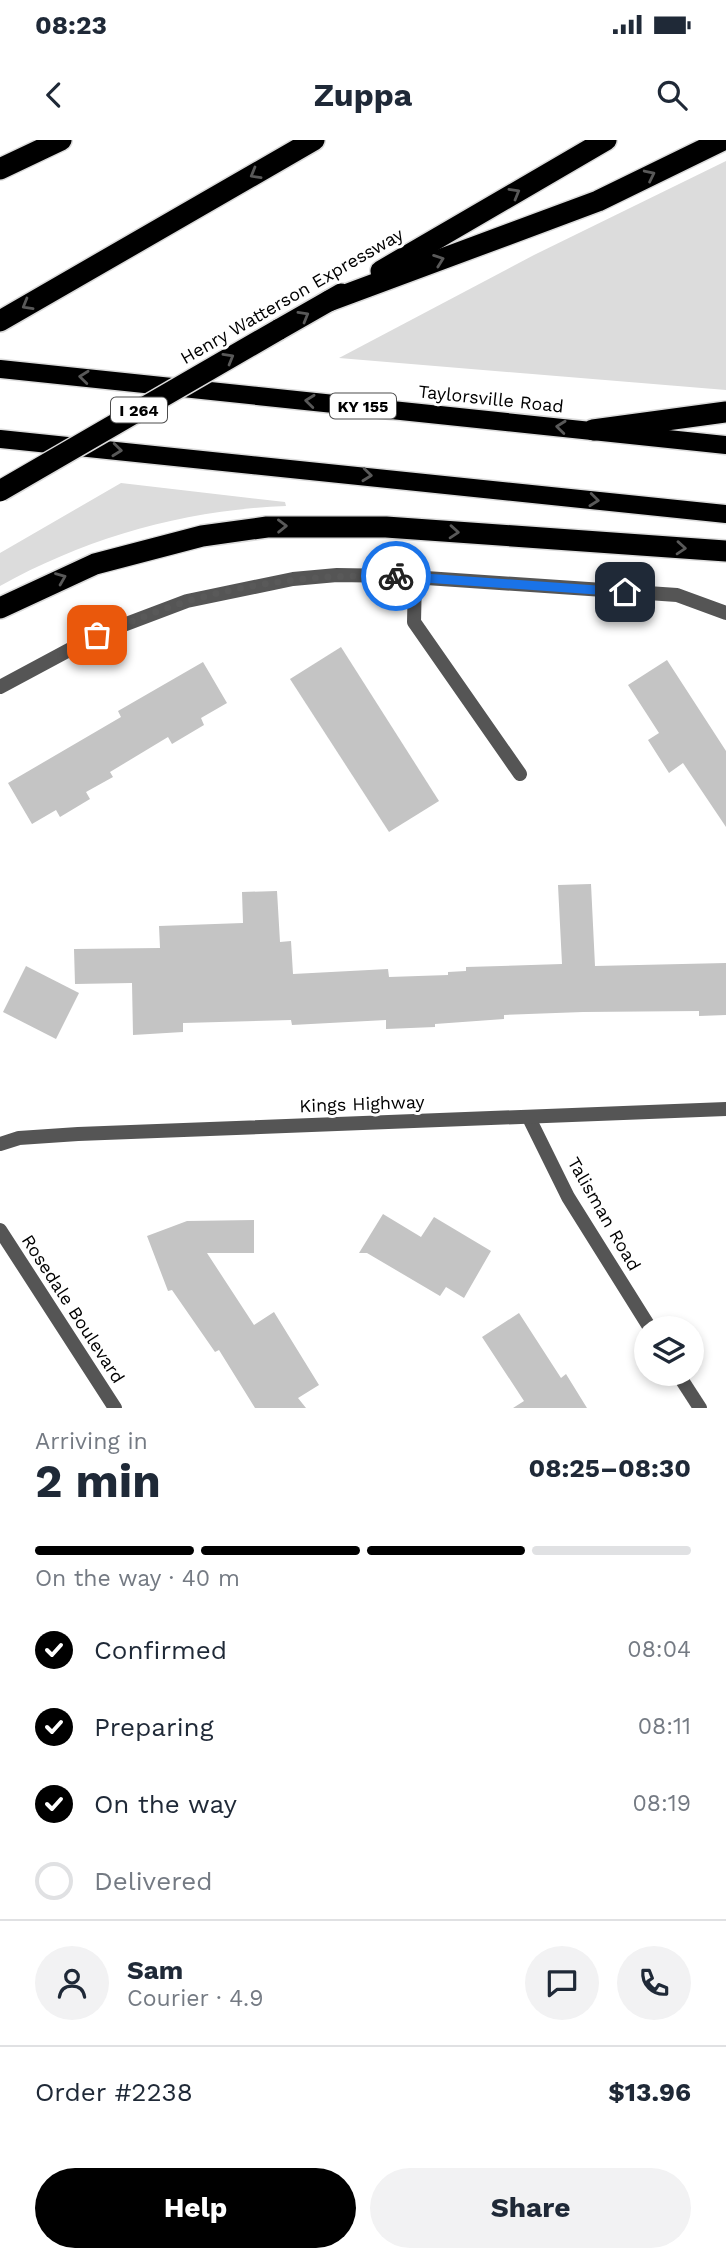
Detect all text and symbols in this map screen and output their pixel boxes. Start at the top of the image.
text: 08:23 [35,10,107,40]
icon: back [35,76,73,114]
text: Zuppa [314,76,412,114]
icon: search [653,76,691,114]
one-way arrow [249,166,262,179]
one-way arrow [643,170,655,184]
one-way arrow [508,188,521,201]
street label: Henry Watterson Expressway [177,223,408,368]
one-way arrow [432,254,444,268]
one-way arrow [21,297,34,310]
one-way arrow [296,311,309,324]
one-way arrow [221,354,234,367]
one-way arrow [78,370,90,385]
street label: Taylorsville Road [417,380,565,417]
one-way arrow [304,394,315,409]
road number: KY 155 [330,394,396,418]
road number: I 264 [111,398,167,422]
one-way arrow [555,420,566,435]
one-way arrow [112,442,123,457]
one-way arrow [362,467,373,482]
one-way arrow [588,492,599,507]
one-way arrow [277,518,287,534]
one-way arrow [449,524,460,539]
one-way arrow [676,540,687,555]
courier [361,541,431,611]
icon: bike [377,557,415,595]
pin [595,562,655,622]
one-way arrow [54,572,67,586]
icon: home [606,573,644,611]
pin [67,605,127,665]
icon: bag [78,616,116,654]
street label: Kings Highway [299,1091,426,1116]
street label: Talisman Road [563,1153,645,1274]
street label: Rosedale Boulevard [18,1231,129,1387]
map controls [634,1316,704,1386]
button: layers [634,1316,704,1386]
text: Arriving in [35,1428,148,1455]
text: 08:25–08:30 [528,1453,691,1483]
text: 2 min [35,1454,161,1508]
text: On the way · 40 m [35,1565,240,1592]
icon: check [35,1631,73,1669]
text: Confirmed [94,1635,227,1665]
text: 08:04 [627,1636,691,1663]
icon: check [35,1708,73,1746]
text: Preparing [94,1712,214,1742]
text: 08:11 [638,1713,691,1740]
icon: check [35,1785,73,1823]
text: On the way [94,1789,237,1819]
text: 08:19 [633,1790,691,1817]
text: Delivered [94,1866,213,1896]
button: person [35,1946,109,2020]
button: chat [525,1946,599,2020]
button: phone [617,1946,691,2020]
text: Sam [127,1955,183,1985]
text: Courier · 4.9 [127,1985,263,2012]
text: Order #2238 [35,2077,193,2107]
text: $13.96 [608,2077,691,2107]
button: Help [35,2168,356,2248]
button: Share [370,2168,691,2248]

